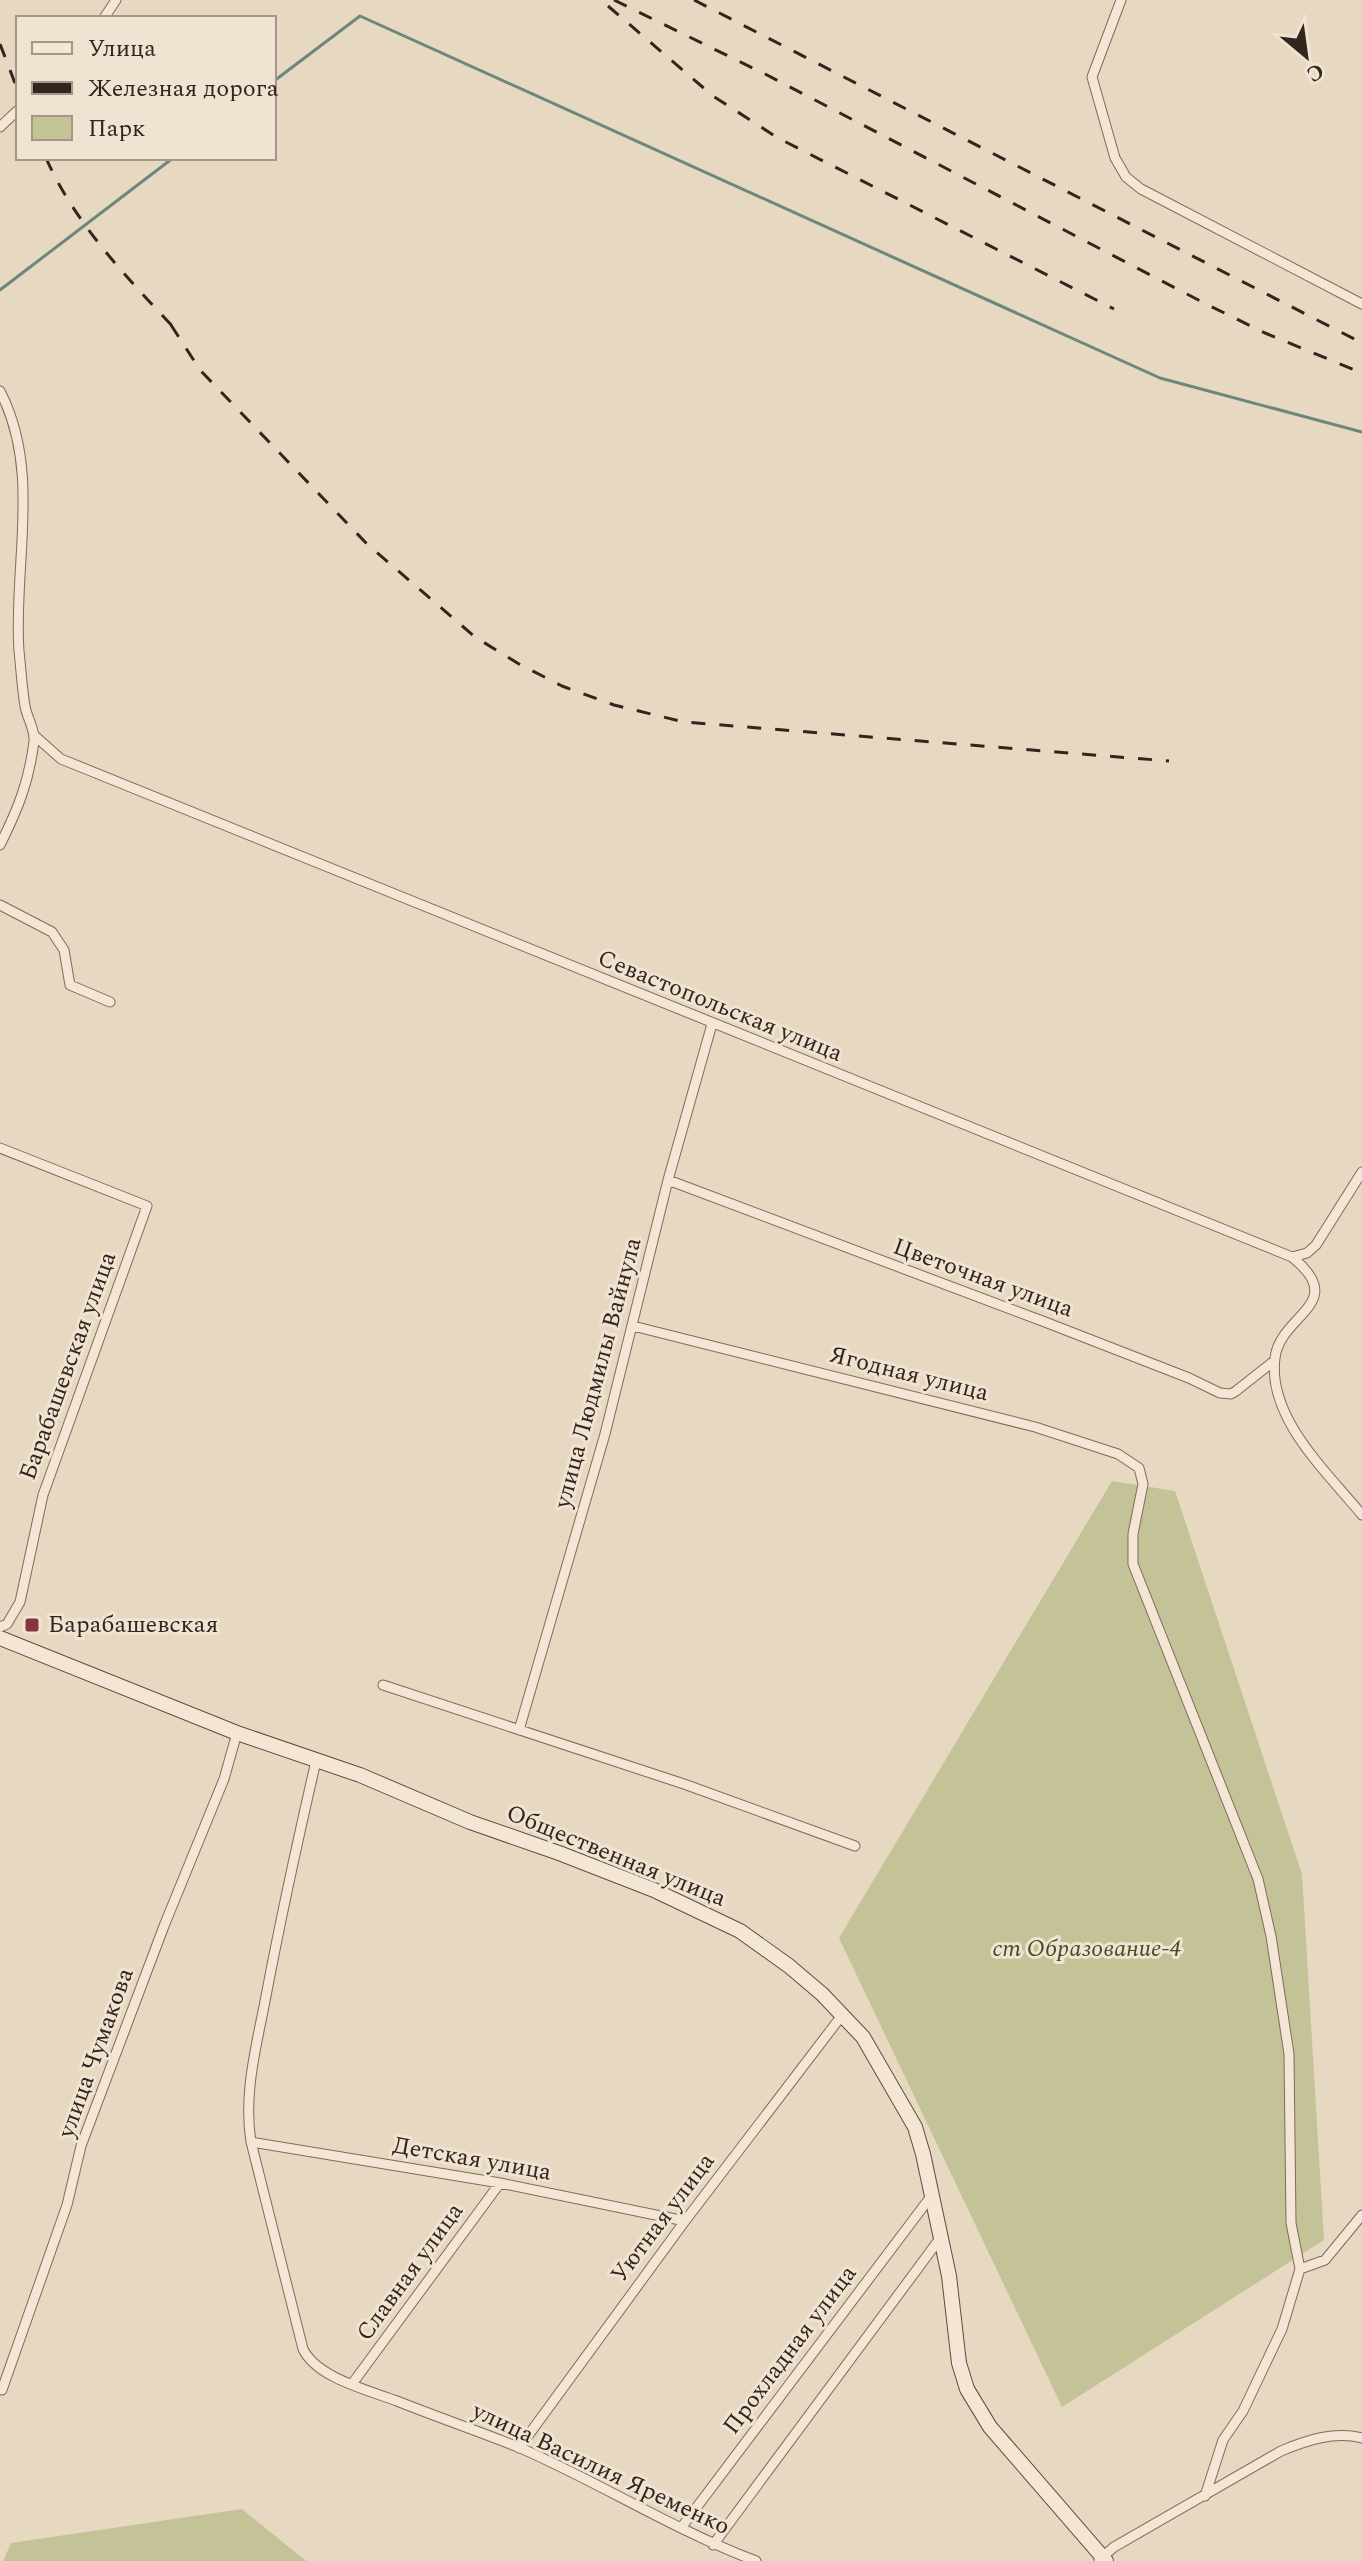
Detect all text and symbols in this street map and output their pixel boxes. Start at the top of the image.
legend [16,16,276,160]
north arrow [1266,16,1346,96]
text: Улица [88,31,156,67]
text: С [1300,54,1330,90]
text: Железная дорога [88,71,279,107]
text: Парк [88,111,145,147]
street label: Севастопольская улица [592,940,848,1072]
street label: Цветочная улица [888,1229,1079,1327]
street label: улица Людмилы Вайнула [544,1233,652,1513]
street label: Барабашевская улица [10,1246,126,1485]
street label: Ягодная улица [826,1337,993,1411]
place label: Барабашевская [48,1607,218,1643]
marker: Барабашевская [23,1616,41,1634]
street label: Общественная улица [501,1795,732,1917]
park label: ст Образование-4 [992,1931,1182,1967]
street label: улица Чумакова [48,1963,144,2144]
street label: Детская улица [390,2127,554,2191]
street label: Уютная улица [602,2145,724,2291]
street label: Славная улица [347,2195,473,2349]
street label: Прохладная улица [714,2257,866,2442]
street label: улица Василия Яременко [465,2393,736,2545]

